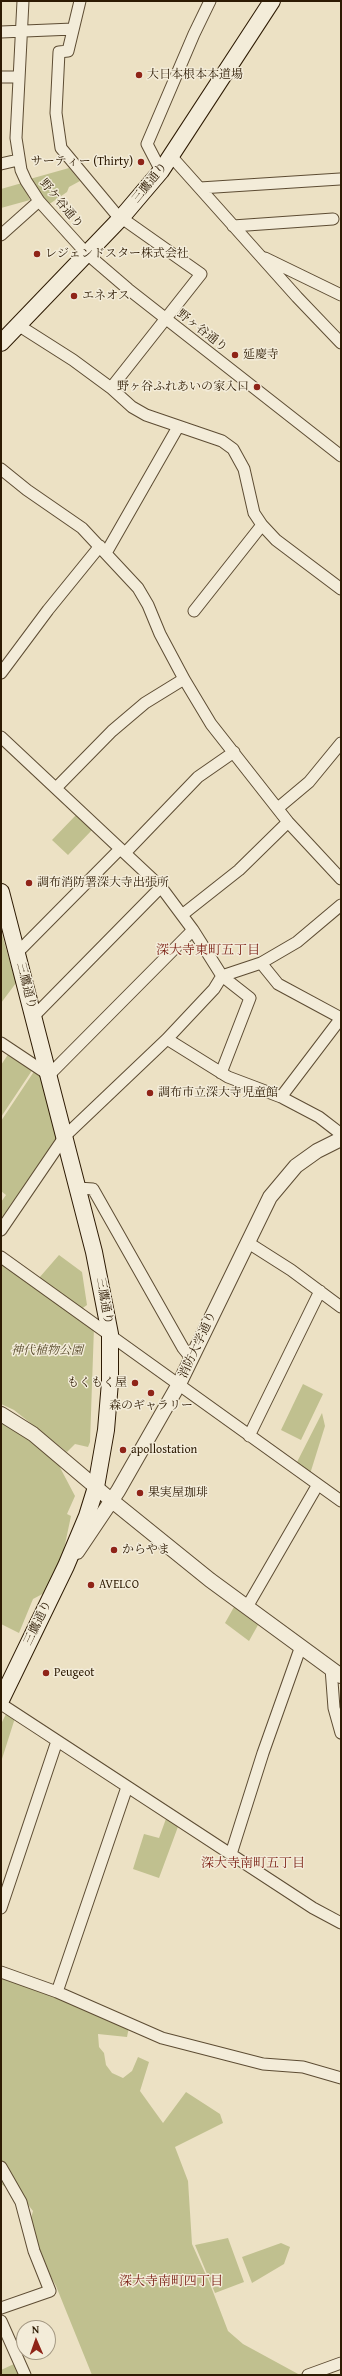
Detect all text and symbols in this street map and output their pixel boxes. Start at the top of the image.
place label: 大日本根本本道場 [147,68,243,82]
marker: 大日本根本本道場 [134,70,144,80]
place label: サーティー (Thirty) [31,155,133,169]
marker: サーティー (Thirty) [136,157,146,167]
street label: 三鷹通り [129,160,171,206]
street label: 野ケ谷通り [36,176,86,232]
place label: レジェンドスター株式会社 [45,247,189,261]
marker: レジェンドスター株式会社 [32,249,42,259]
place label: エネオス [82,289,130,303]
marker: エネオス [69,291,79,301]
street label: 野ヶ谷通り [174,307,230,355]
place label: 延慶寺 [243,348,279,362]
marker: 延慶寺 [230,350,240,360]
place label: 野ヶ谷ふれあいの家入口 [117,380,249,394]
marker: 野ヶ谷ふれあいの家入口 [252,382,262,392]
place label: 調布消防署深大寺出張所 [37,876,169,890]
marker: 調布消防署深大寺出張所 [24,878,34,888]
district label: 深大寺東町五丁目 [156,943,260,959]
street label: 三鷹通り [13,961,39,1011]
place label: 調布市立深大寺児童館 [158,1086,278,1100]
marker: 調布市立深大寺児童館 [145,1088,155,1098]
street label: 三鷹通り [93,1276,115,1326]
street label: 消防大学通り [176,1309,220,1381]
park label: 神代植物公園 [11,1344,83,1358]
place label: もくもく屋 [67,1376,127,1390]
marker: もくもく屋 [130,1378,140,1388]
marker: 森のギャラリー [146,1388,156,1398]
place label: 森のギャラリー [109,1399,193,1413]
place label: apollostation [131,1443,197,1457]
marker: apollostation [118,1445,128,1455]
place label: 果実屋珈琲 [148,1486,208,1500]
marker: 果実屋珈琲 [135,1488,145,1498]
place label: からやま [122,1543,170,1557]
marker: からやま [109,1545,119,1555]
place label: AVELCO [99,1578,139,1592]
marker: AVELCO [86,1580,96,1590]
street label: 三鷹通り [21,1598,55,1648]
place label: Peugeot [54,1666,95,1680]
marker: Peugeot [41,1668,51,1678]
district label: 深大寺南町五丁目 [201,1856,305,1872]
district label: 深大寺南町四丁目 [119,2274,223,2290]
north arrow [16,2320,56,2360]
text: N [32,2321,40,2337]

